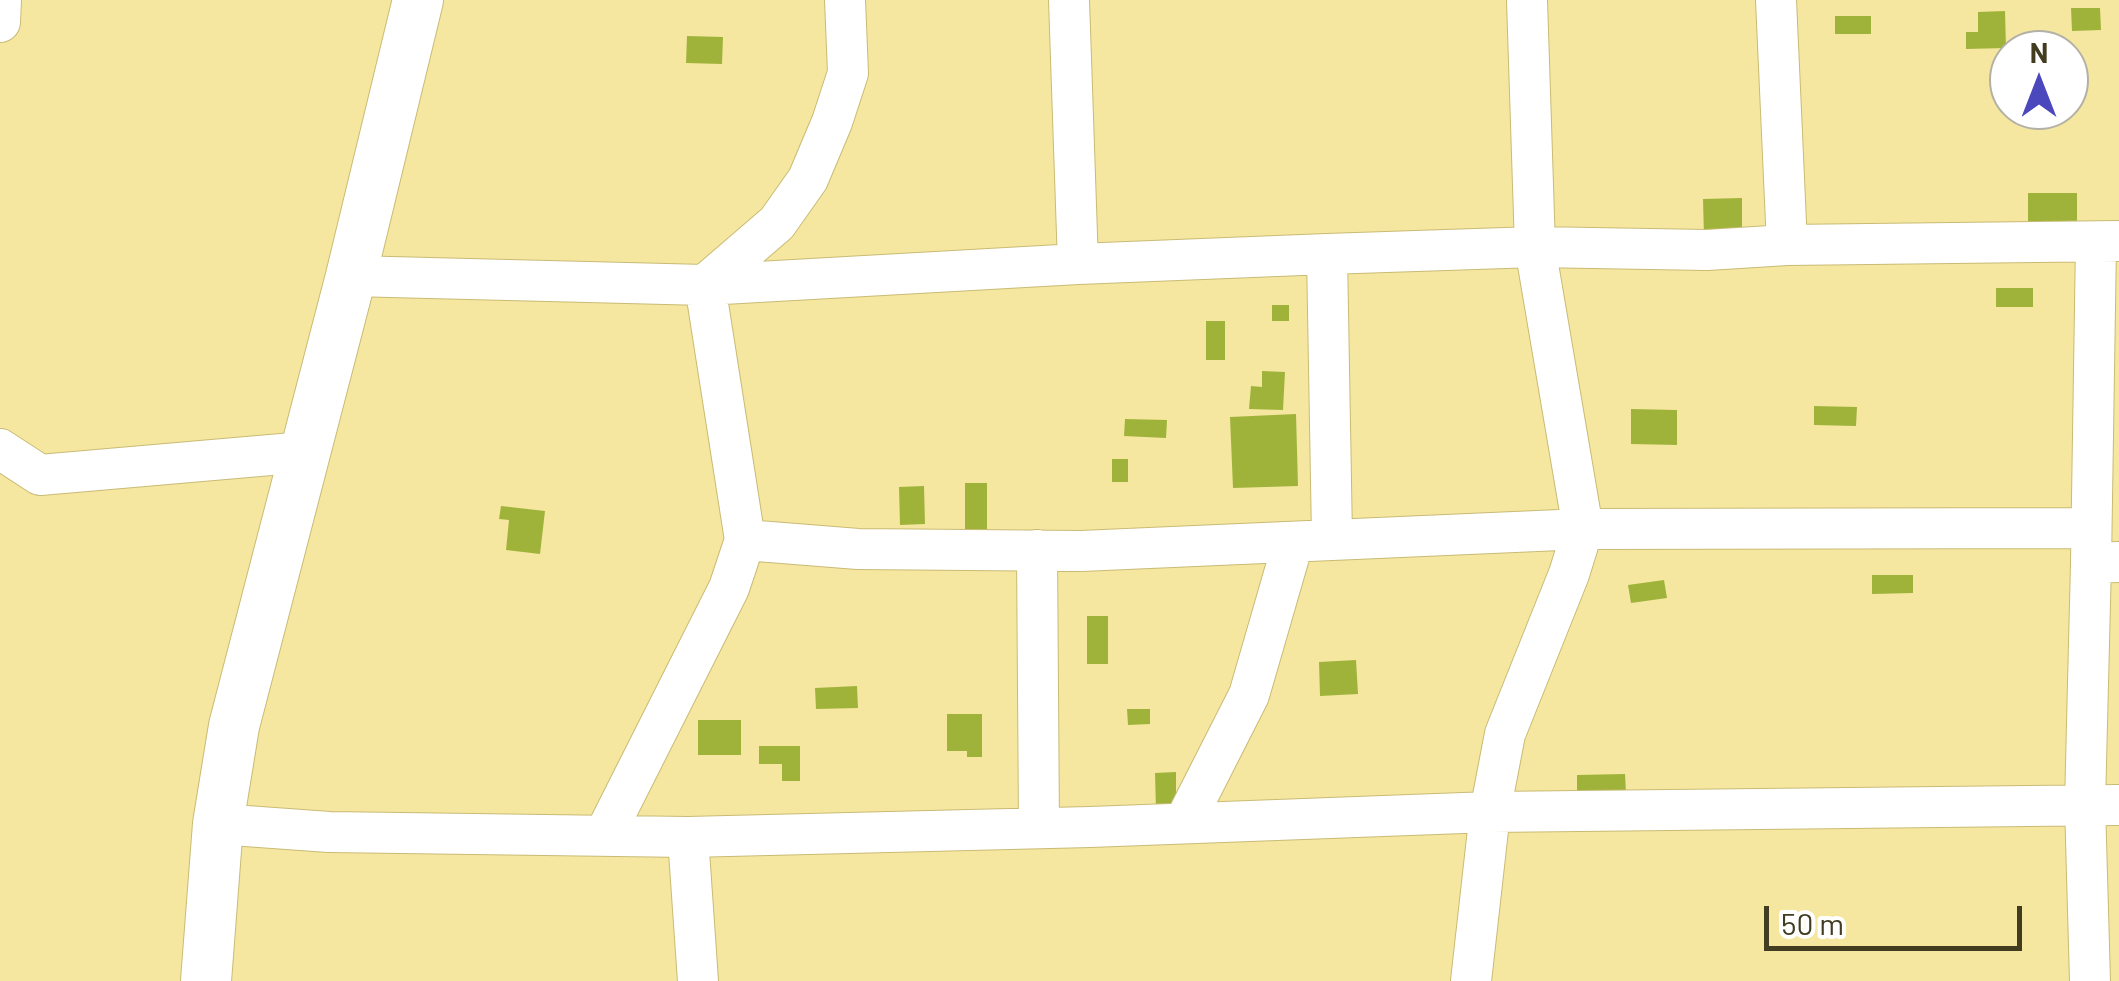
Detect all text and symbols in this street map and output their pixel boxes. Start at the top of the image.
north arrow [1989,30,2089,130]
text: N [2030,35,2048,69]
scale bar [1769,886,2026,948]
text: 50 m [1781,905,1844,941]

